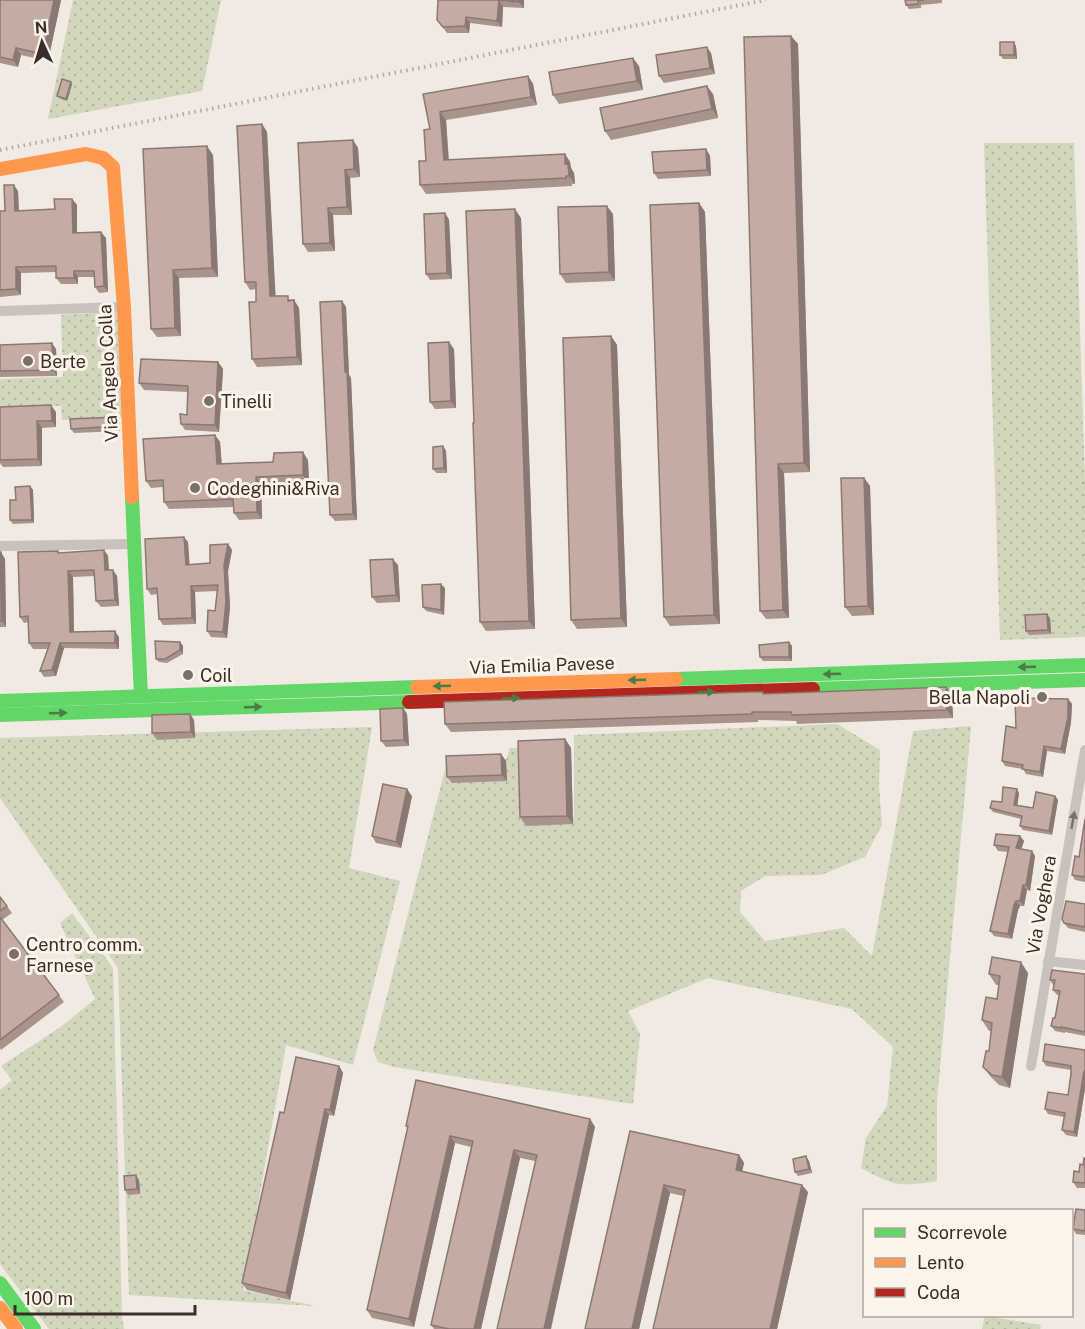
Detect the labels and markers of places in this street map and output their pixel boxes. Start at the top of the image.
place label: Berte [40,351,86,372]
marker: Berte [21,354,35,368]
place label: Tinelli [221,391,272,412]
marker: Tinelli [202,394,216,408]
place label: Codeghini&Riva [207,478,340,499]
marker: Codeghini&Riva [188,481,202,495]
place label: Coil [200,665,233,686]
marker: Coil [181,668,195,682]
place label: Bella Napoli [929,687,1030,708]
marker: Bella Napoli [1035,690,1049,704]
place label: Centro comm. Farnese [26,934,142,976]
marker: Centro comm. Farnese [7,947,21,961]

